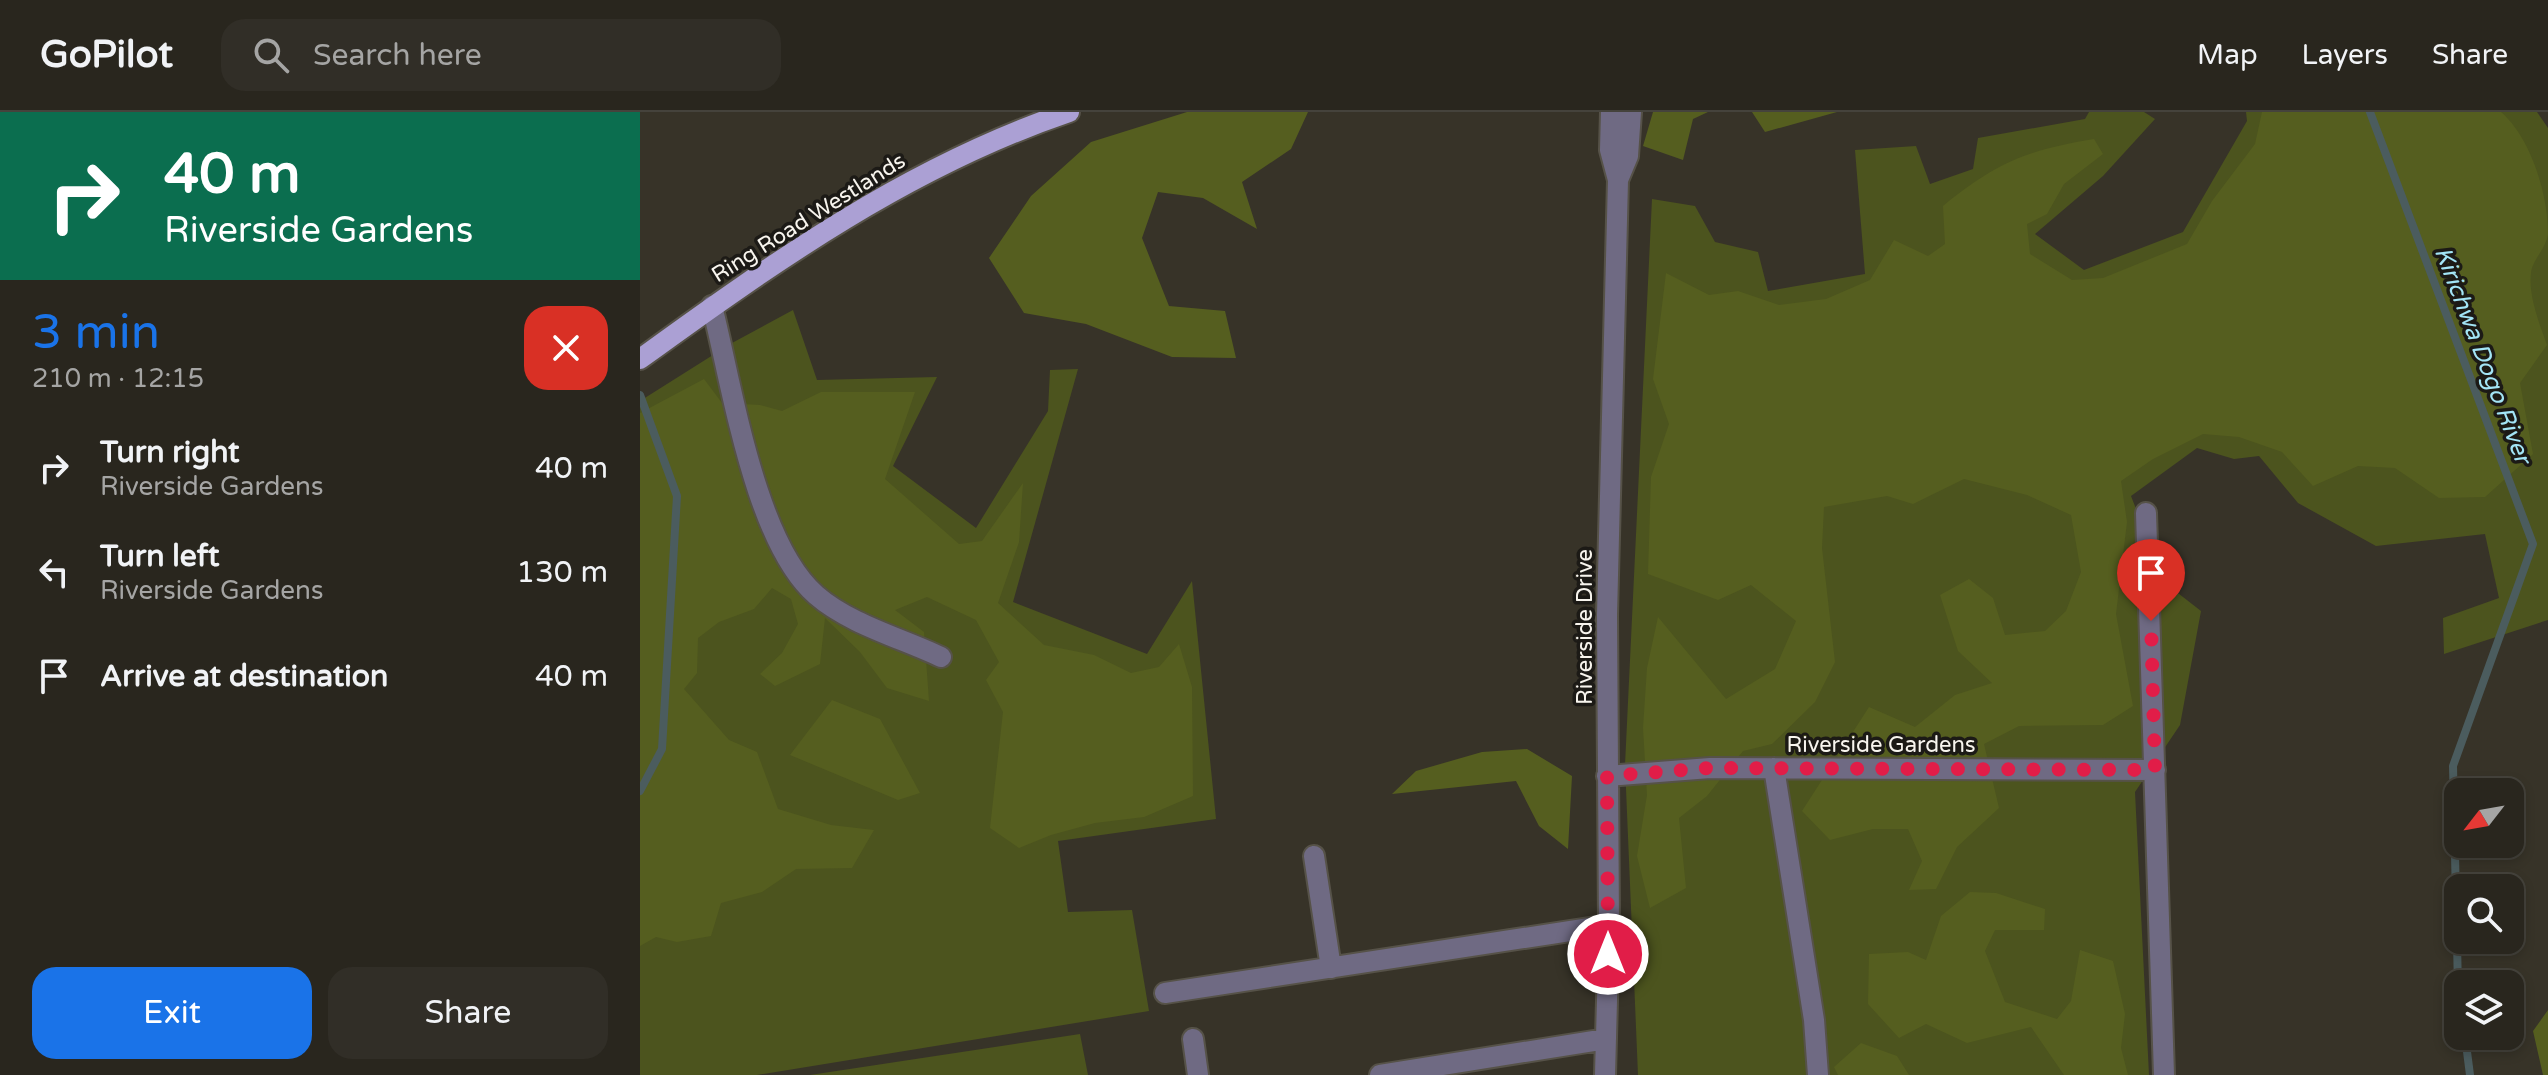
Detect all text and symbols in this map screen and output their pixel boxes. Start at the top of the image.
search box [221,19,781,91]
text: GoPilot [40,32,173,78]
icon: search [249,33,293,77]
text: Search here [313,37,482,74]
text: Map [2197,38,2258,72]
text: Layers [2302,38,2388,72]
text: Share [2432,38,2508,72]
text: 40 m [164,141,300,208]
icon: right [32,144,136,248]
street label: Ring Road Westlands [707,148,910,288]
text: Riverside Gardens [164,209,473,252]
water label: Kirichwa Dogo River [2428,243,2538,470]
text: 3 min [32,304,160,362]
button: close [524,306,608,390]
text: 210 m · 12:15 [32,363,204,394]
text: Turn right [100,434,240,471]
icon: right [32,446,76,490]
text: 40 m [535,450,608,487]
text: Riverside Gardens [100,471,323,502]
text: Turn left [100,538,219,575]
pin [2117,539,2185,621]
street label: Riverside Drive [1572,549,1598,705]
icon: left [32,550,76,594]
icon: arrive [2129,551,2173,595]
text: 130 m [516,554,608,591]
text: Riverside Gardens [100,575,323,606]
icon: arrive [32,654,76,698]
text: Arrive at destination [100,658,388,695]
text: 40 m [535,658,608,695]
street label: Riverside Gardens [1786,732,1976,758]
north arrow [2444,778,2524,858]
map controls [2444,778,2524,1050]
button: search [2444,874,2524,954]
position arrow [1566,912,1650,996]
button: Exit [32,967,312,1059]
button: Share [328,967,608,1059]
button: layers [2444,970,2524,1050]

